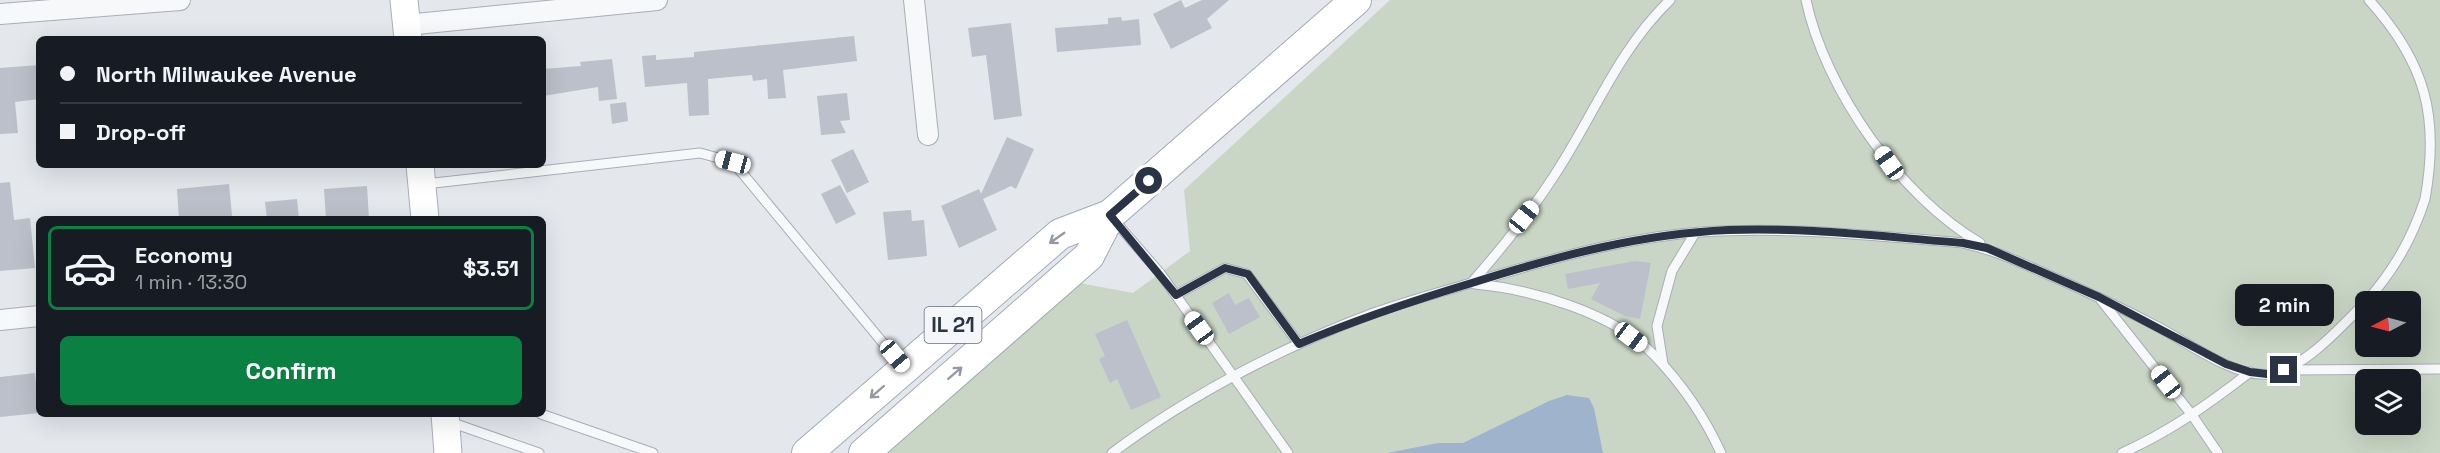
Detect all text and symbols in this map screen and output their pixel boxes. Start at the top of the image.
text: North Milwaukee Avenue [96,60,357,88]
text: Drop-off [96,118,186,146]
car [1871,143,1907,183]
car [713,149,753,175]
route start [1135,167,1162,194]
car [1506,197,1542,237]
one-way arrow [1049,232,1065,244]
icon: car [63,241,117,295]
text: Economy [135,241,233,269]
text: $3.51 [463,254,519,282]
text: 1 min · 13:30 [135,269,247,295]
callout: 2 min [2234,283,2334,325]
north arrow [2355,291,2421,357]
map controls [2355,291,2421,435]
text: 2 min [2259,292,2310,318]
road number: IL 21 [924,307,982,343]
car [1181,308,1217,348]
car [1611,319,1651,355]
button: Confirm [60,336,522,405]
car [877,336,913,376]
route end [2270,356,2297,383]
car [2148,362,2184,402]
one-way arrow [947,366,962,380]
button: layers [2355,369,2421,435]
one-way arrow [869,385,884,399]

